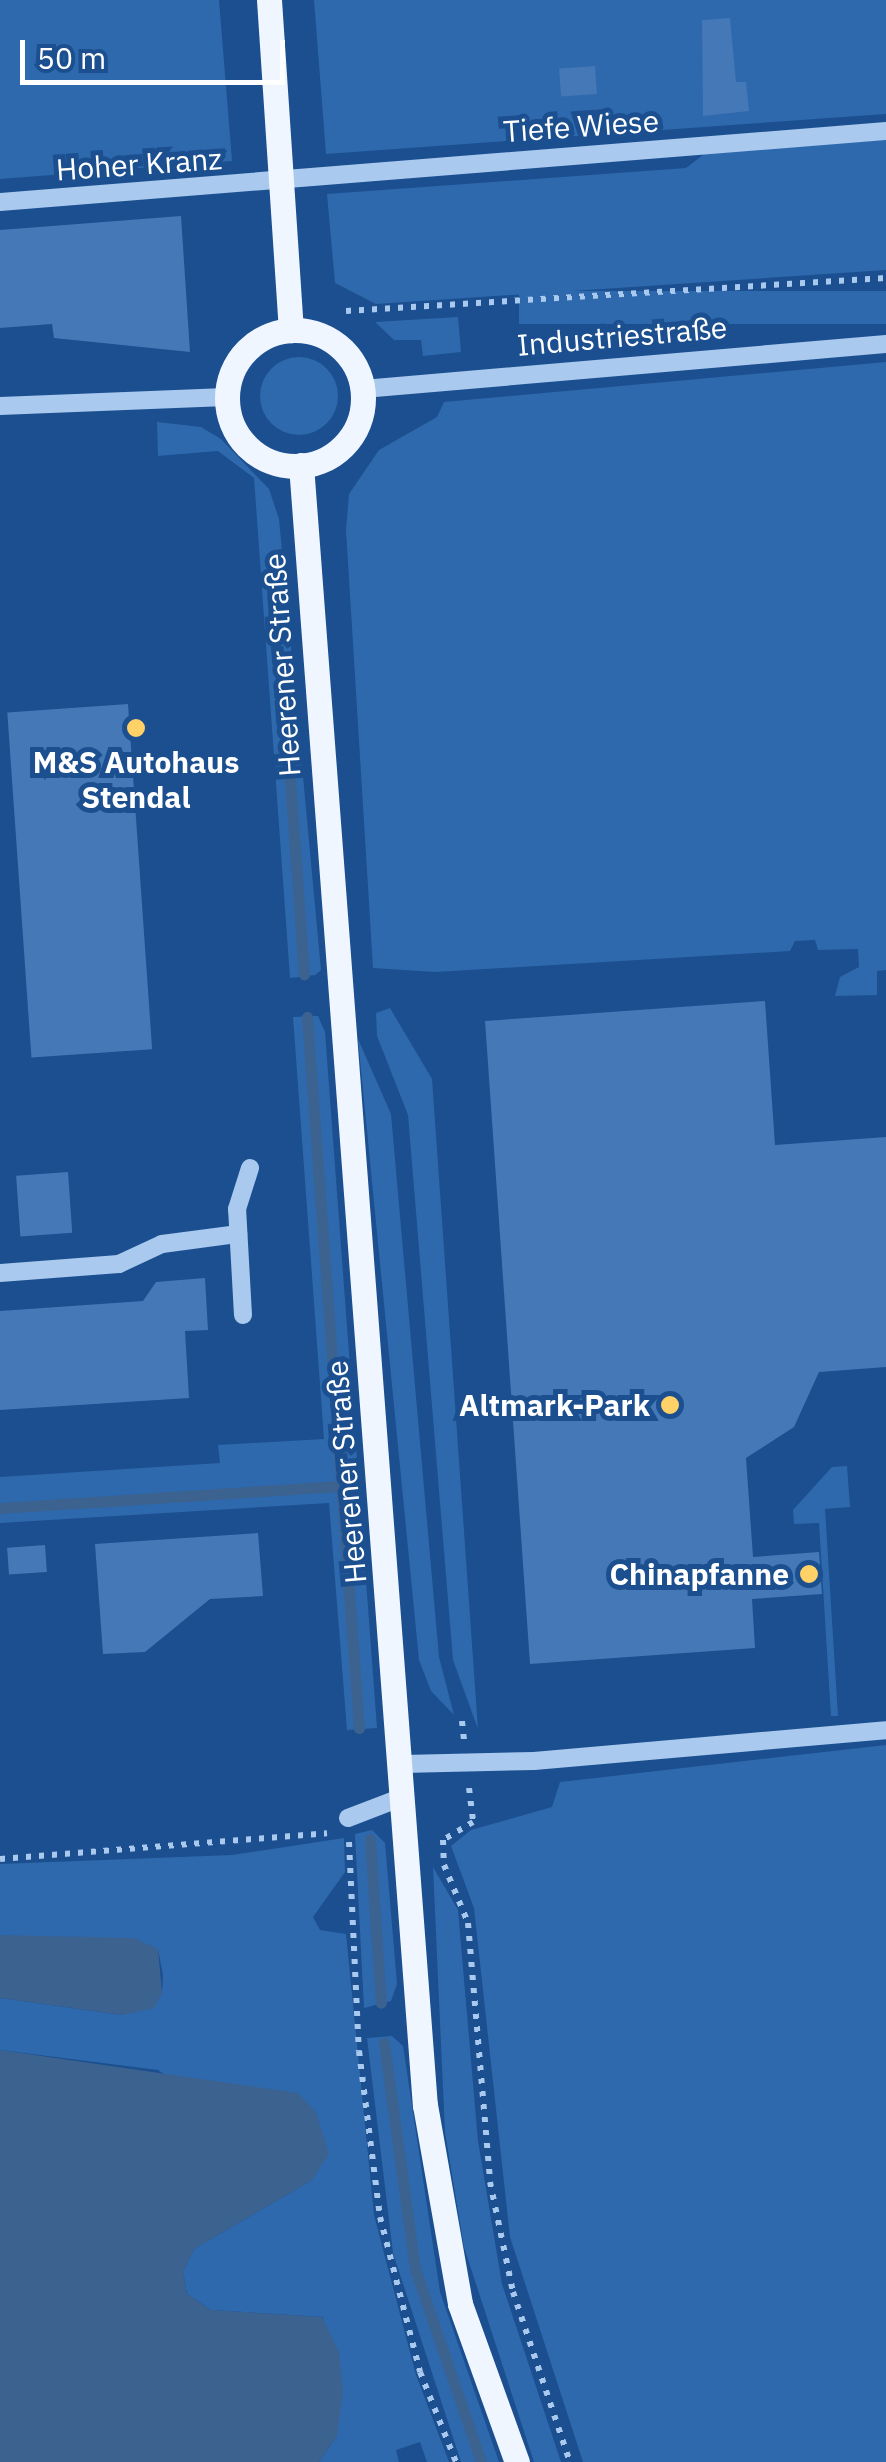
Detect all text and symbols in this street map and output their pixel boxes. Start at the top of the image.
scale bar [25,20,290,82]
text: 50 m [37,38,106,77]
street label: Tiefe Wiese [502,103,660,149]
street label: Hoher Kranz [55,140,223,188]
street label: Industriestraße [515,309,729,363]
street label: Heerener Straße [256,552,308,778]
marker: M&S Autohaus Stendal [125,717,147,739]
place label: M&S Autohaus Stendal [33,744,239,814]
street label: Heerener Straße [318,1359,374,1585]
place label: Altmark-Park [459,1387,650,1423]
marker: Altmark-Park [659,1394,681,1416]
place label: Chinapfanne [609,1556,789,1592]
marker: Chinapfanne [798,1563,820,1585]

